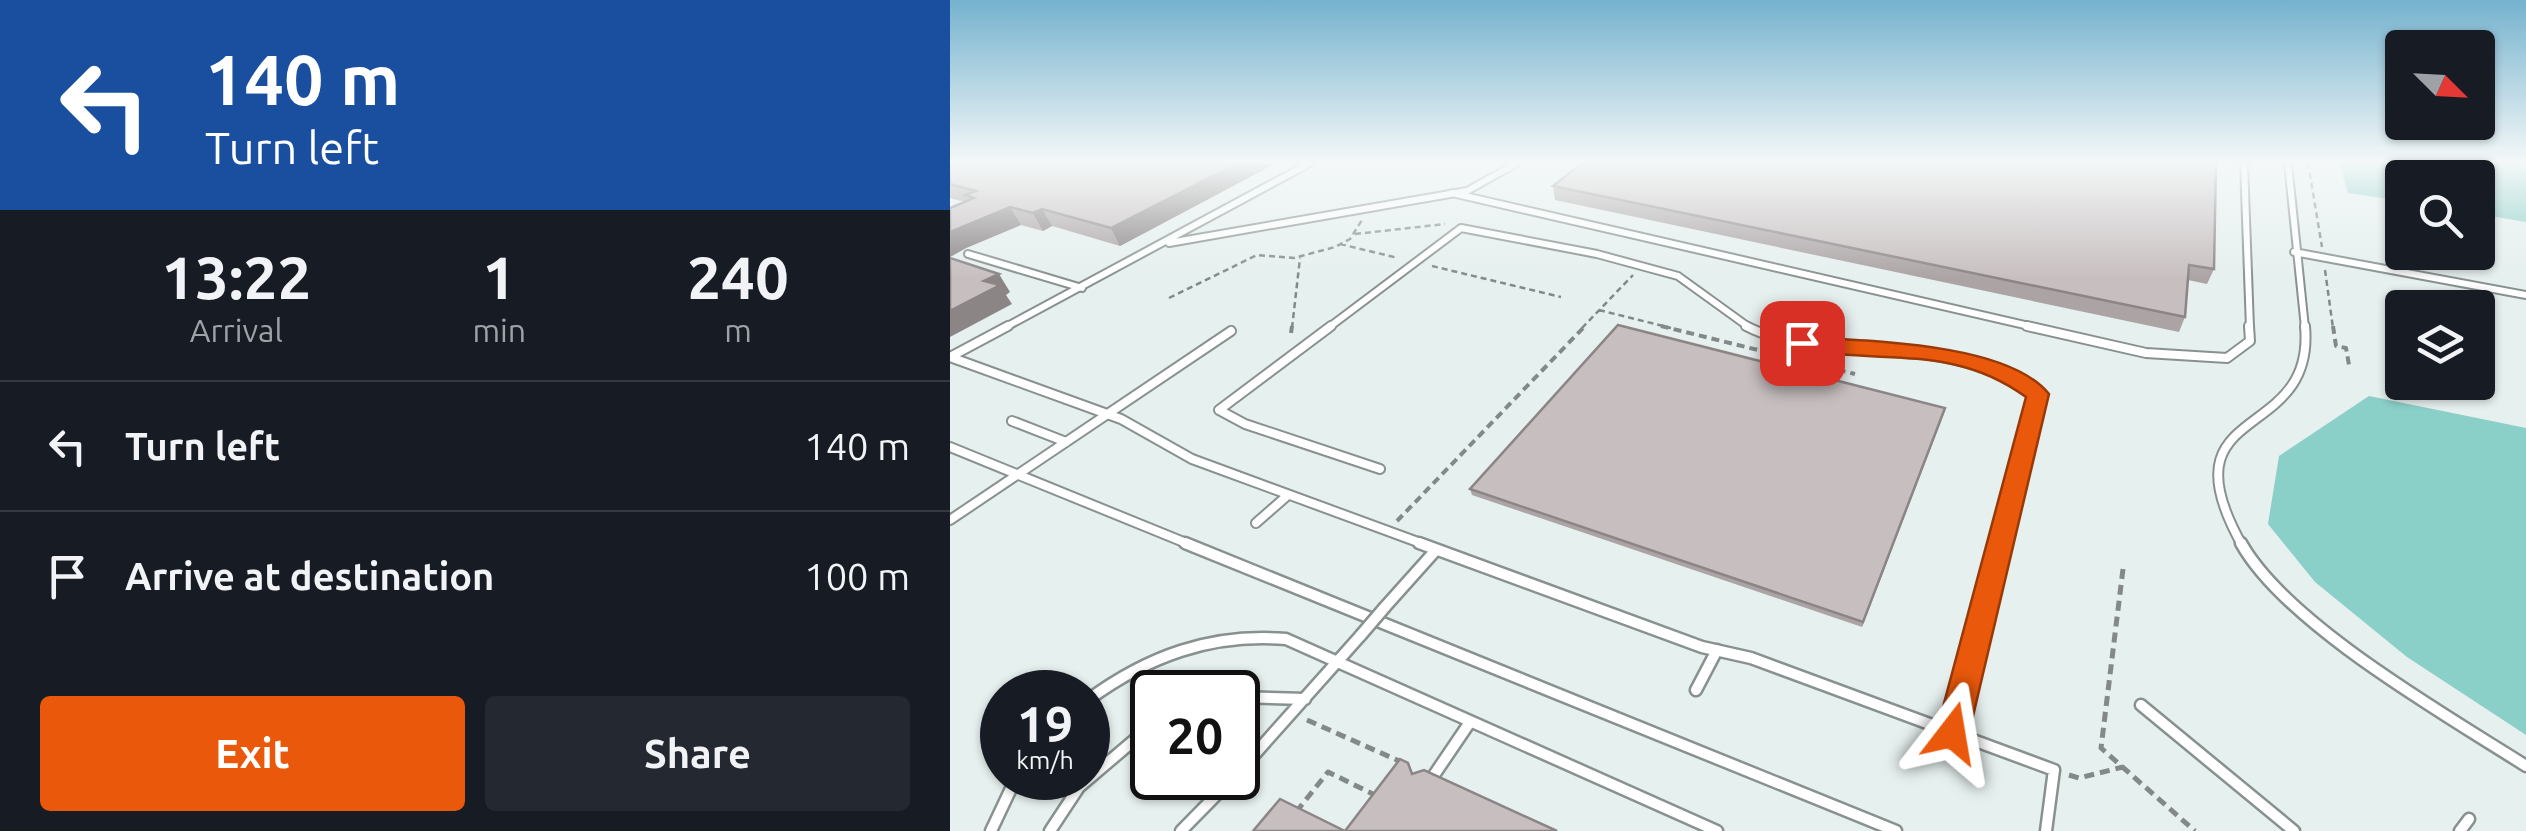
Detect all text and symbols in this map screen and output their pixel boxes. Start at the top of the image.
north arrow [2385,30,2495,140]
map controls [2385,30,2495,400]
icon: left [40,40,170,170]
text: 140 m [205,40,400,118]
text: Turn left [205,122,379,173]
button: search [2385,160,2495,270]
text: 13:22 [161,243,311,310]
text: 1 [482,243,516,310]
text: 240 [687,243,789,310]
button: layers [2385,290,2495,400]
pin [1760,301,1845,386]
text: Arrival [190,312,283,348]
text: min [472,312,526,348]
text: m [724,312,752,348]
icon: arrive [1775,316,1830,371]
icon: left [40,419,95,474]
text: Turn left [125,425,280,467]
text: 140 m [804,425,910,467]
icon: arrive [40,549,95,604]
text: Arrive at destination [125,555,494,597]
text: 100 m [804,555,910,597]
speed limit sign: 20 [1130,670,1260,800]
position arrow [1900,681,2004,785]
text: 19 [1017,695,1073,751]
button: Exit [40,696,465,811]
button: Share [485,696,910,811]
text: km/h [1016,746,1074,774]

